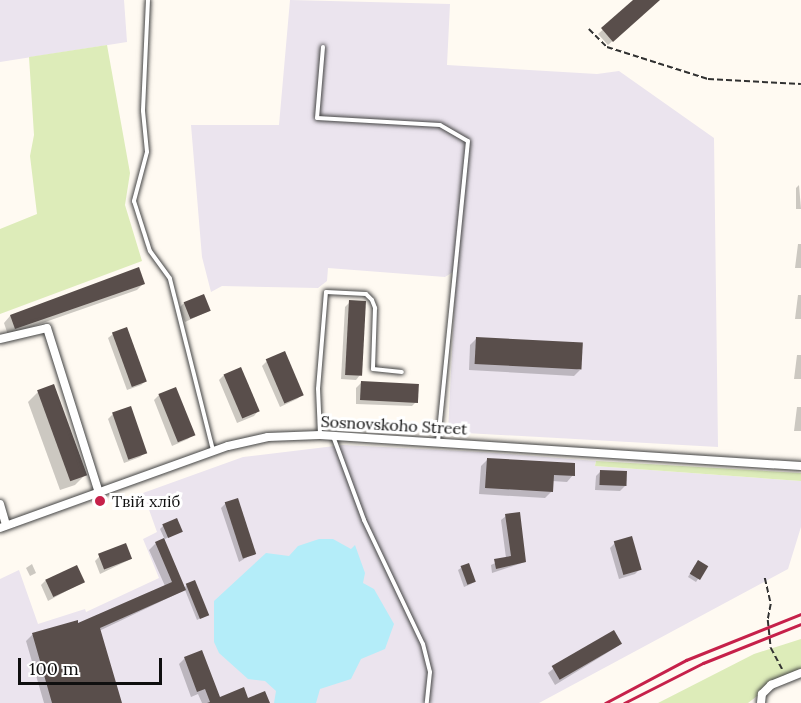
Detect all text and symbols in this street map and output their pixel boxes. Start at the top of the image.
street label: Sosnovskoho Street [320,412,468,438]
place label: Твій хліб [112,491,180,511]
marker: Твій хліб [93,494,107,508]
scale bar [21,646,165,684]
text: 100 m [29,657,79,680]

